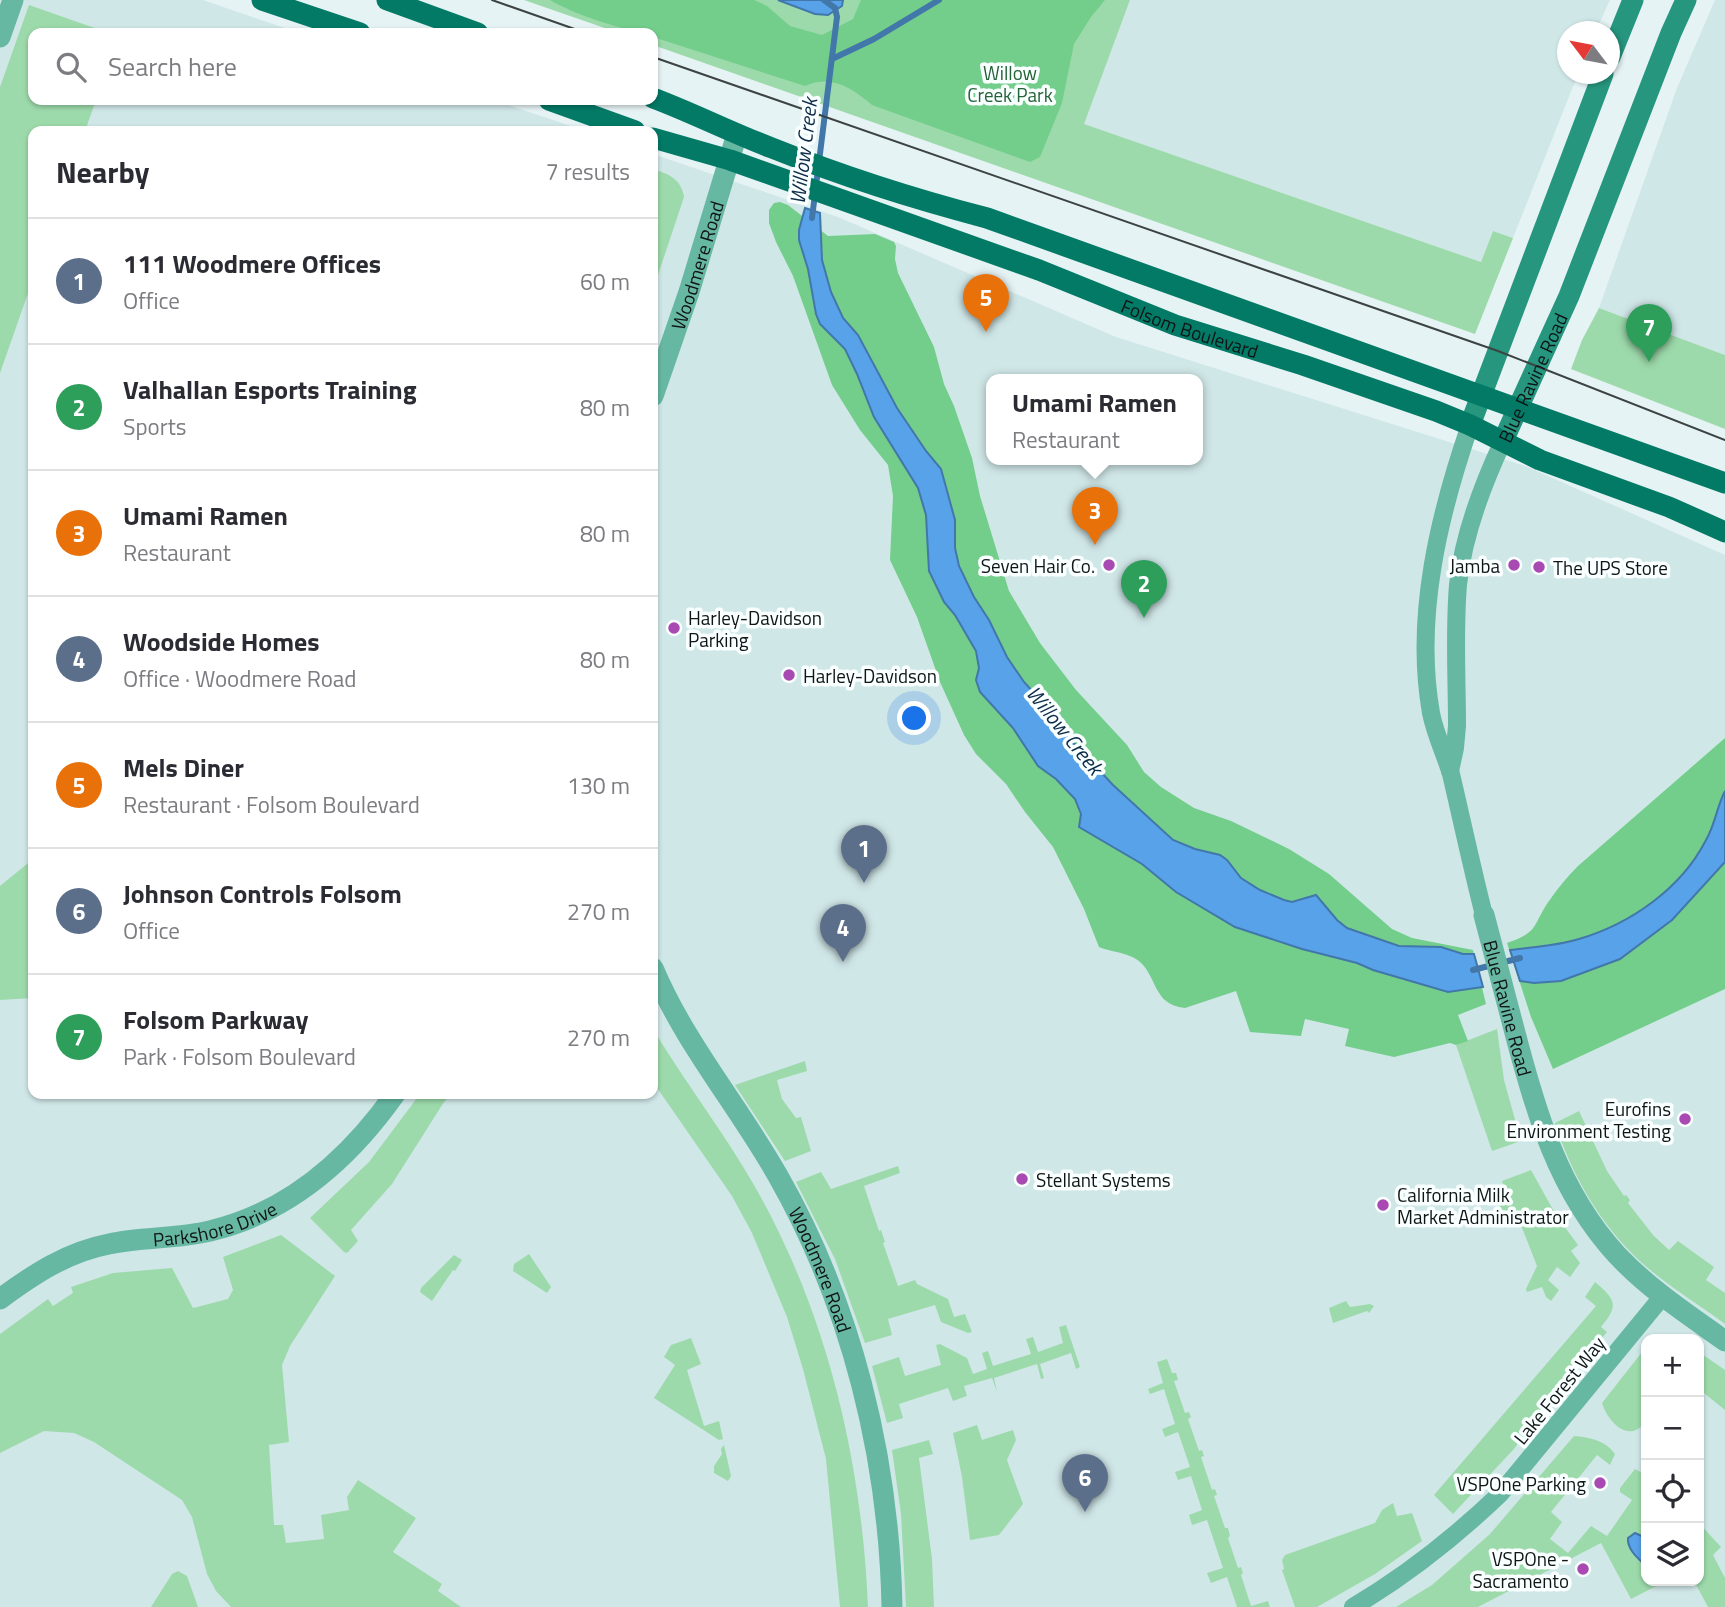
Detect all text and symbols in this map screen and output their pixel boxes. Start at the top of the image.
north arrow [1557,21,1620,84]
search box [28,28,658,105]
text: Search here [108,47,237,86]
icon: search [52,48,90,86]
park label: Willow Creek Park [967,58,1053,109]
water label: Willow Creek [781,94,826,206]
text: Nearby [56,149,149,195]
text: 7 results [546,154,630,189]
street label: Woodmere Road [663,197,730,333]
text: 111 Woodmere Offices [123,244,381,283]
text: 1 [73,264,85,299]
text: 60 m [580,264,630,299]
pin: 5 [963,274,1009,332]
text: Office [123,283,180,318]
street label: Folsom Boulevard [1117,290,1262,365]
pin: 7 [1626,304,1672,362]
street label: Blue Ravine Road [1490,308,1574,447]
text: Valhallan Esports Training [123,370,417,409]
popup [986,374,1203,465]
text: Umami Ramen [1012,383,1177,422]
text: 2 [73,390,85,425]
text: 80 m [580,390,630,425]
text: Sports [123,409,186,444]
text: Restaurant [1012,422,1120,457]
pin: 3 [1072,487,1118,545]
text: Umami Ramen [123,496,288,535]
text: 3 [73,516,85,551]
text: 80 m [580,516,630,551]
text: Restaurant [123,535,231,570]
place label: Seven Hair Co. [981,551,1095,580]
place label: Jamba [1450,551,1500,580]
place label: The UPS Store [1553,553,1668,582]
marker: Seven Hair Co. [1101,557,1117,573]
marker: Jamba [1506,557,1522,573]
marker: The UPS Store [1531,559,1547,575]
pin: 2 [1121,560,1167,618]
place label: Harley-Davidson Parking [688,603,822,654]
marker: Harley-Davidson Parking [666,620,682,636]
text: Woodside Homes [123,622,319,661]
text: 4 [73,642,85,677]
text: 80 m [580,642,630,677]
text: Office · Woodmere Road [123,661,356,696]
place label: Harley-Davidson [803,661,937,690]
marker: Harley-Davidson [781,667,797,683]
water label: Willow Creek [1019,678,1113,784]
your location [897,701,931,735]
text: Mels Diner [123,748,244,787]
text: 5 [73,768,85,803]
text: 130 m [567,768,630,803]
text: Restaurant · Folsom Boulevard [123,787,420,822]
pin: 1 [841,825,887,883]
text: Johnson Controls Folsom [123,874,402,913]
text: 6 [73,894,85,929]
text: 270 m [567,894,630,929]
pin: 4 [820,904,866,962]
text: Office [123,913,180,948]
street label: Blue Ravine Road [1477,937,1540,1079]
text: Folsom Parkway [123,1000,309,1039]
text: 7 [73,1020,85,1055]
text: 270 m [567,1020,630,1055]
text: Park · Folsom Boulevard [123,1039,356,1074]
place label: Eurofins Environment Testing [1506,1094,1671,1145]
marker: Eurofins Environment Testing [1677,1111,1693,1127]
place label: Stellant Systems [1036,1165,1171,1194]
marker: Stellant Systems [1014,1171,1030,1187]
place label: California Milk Market Administrator [1397,1180,1569,1231]
street label: Parkshore Drive [152,1193,282,1253]
marker: California Milk Market Administrator [1375,1197,1391,1213]
street label: Woodmere Road [782,1201,860,1336]
street label: Lake Forest Way [1506,1330,1612,1450]
map controls [1641,1334,1704,1586]
button: + [1641,1334,1704,1397]
button: − [1641,1397,1704,1460]
pin: 6 [1062,1454,1108,1512]
button: locate [1641,1460,1704,1523]
place label: VSPOne Parking [1457,1469,1586,1498]
marker: VSPOne Parking [1592,1475,1608,1491]
button: layers [1641,1523,1704,1586]
place label: VSPOne - Sacramento [1472,1544,1569,1595]
marker: VSPOne - Sacramento [1575,1561,1591,1577]

